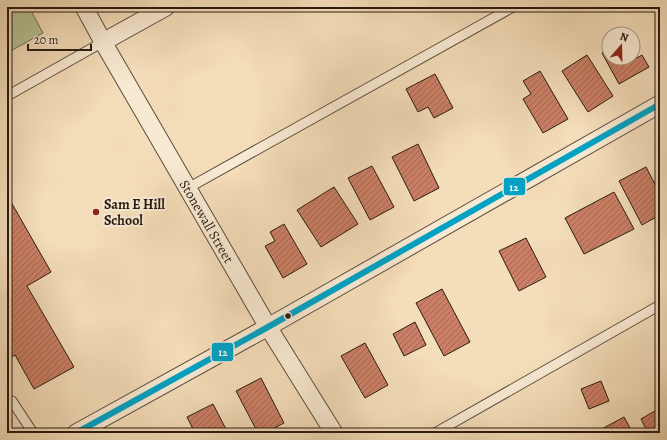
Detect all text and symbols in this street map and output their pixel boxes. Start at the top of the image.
scale bar [28,26,91,52]
north arrow [601,26,641,66]
text: N [618,29,631,45]
text: 20 m [34,32,58,48]
street label: Stonewall Street [175,176,239,267]
line badge: 12 [503,177,526,196]
text: 12 [509,180,519,195]
place label: Sam E Hill School [104,195,165,230]
marker: Sam E Hill School [91,207,101,217]
unlabelled marker [283,311,293,321]
line badge: 12 [211,342,234,362]
text: 12 [218,345,228,360]

